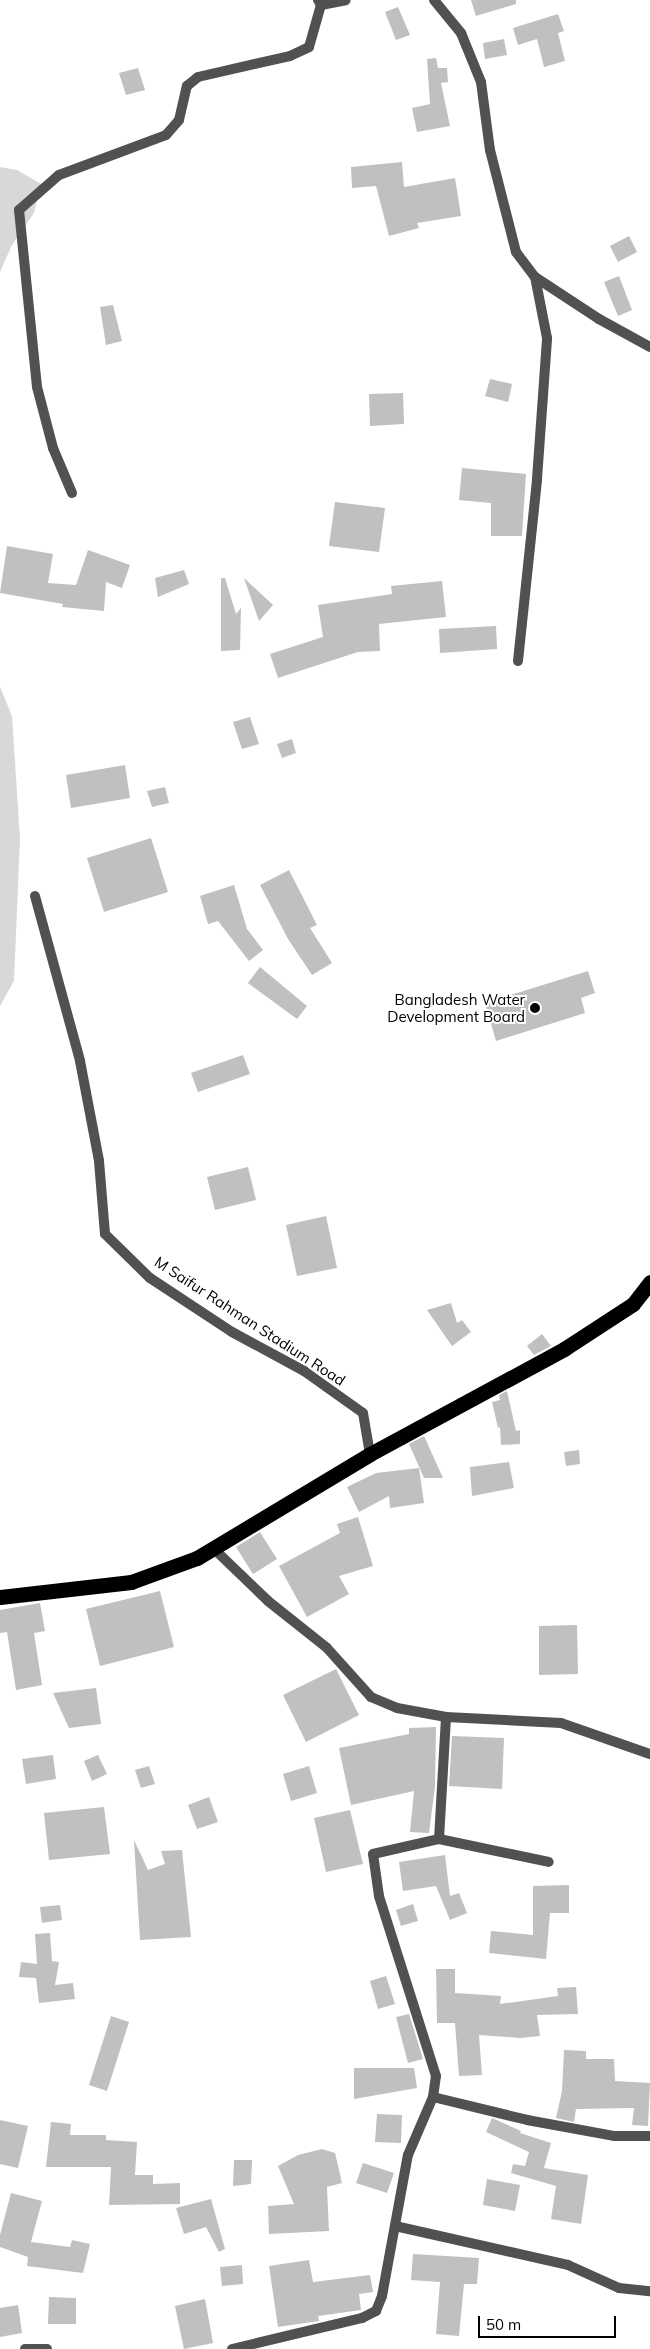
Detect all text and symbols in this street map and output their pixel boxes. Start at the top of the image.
place label: Bangladesh Water Development Board [387,990,525,1025]
marker: Bangladesh Water Development Board [529,1002,541,1014]
street label: M Saifur Rahman Stadium Road [151,1253,349,1389]
scale bar [480,2306,618,2338]
text: 50 m [486,2315,521,2334]

